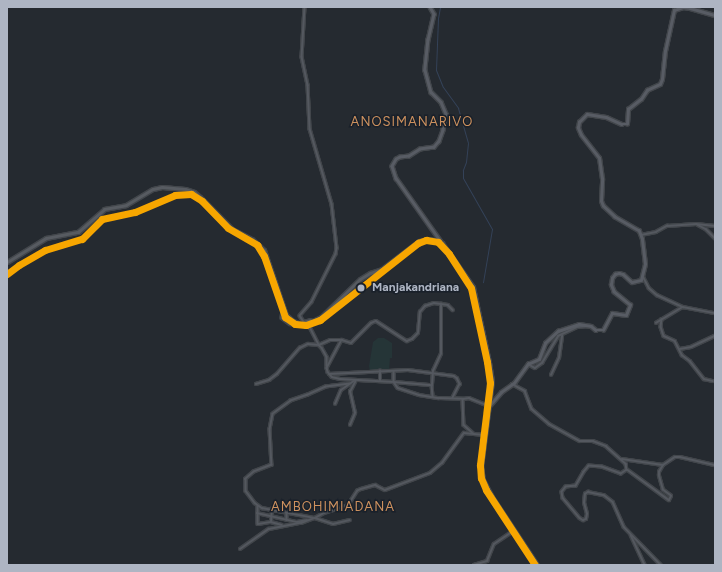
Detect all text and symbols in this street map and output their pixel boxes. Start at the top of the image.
district label: ANOSIMANARIVO [351,114,473,130]
marker: Manjakandriana [354,281,368,295]
place label: Manjakandriana [372,281,459,295]
district label: AMBOHIMIADANA [271,499,395,515]

